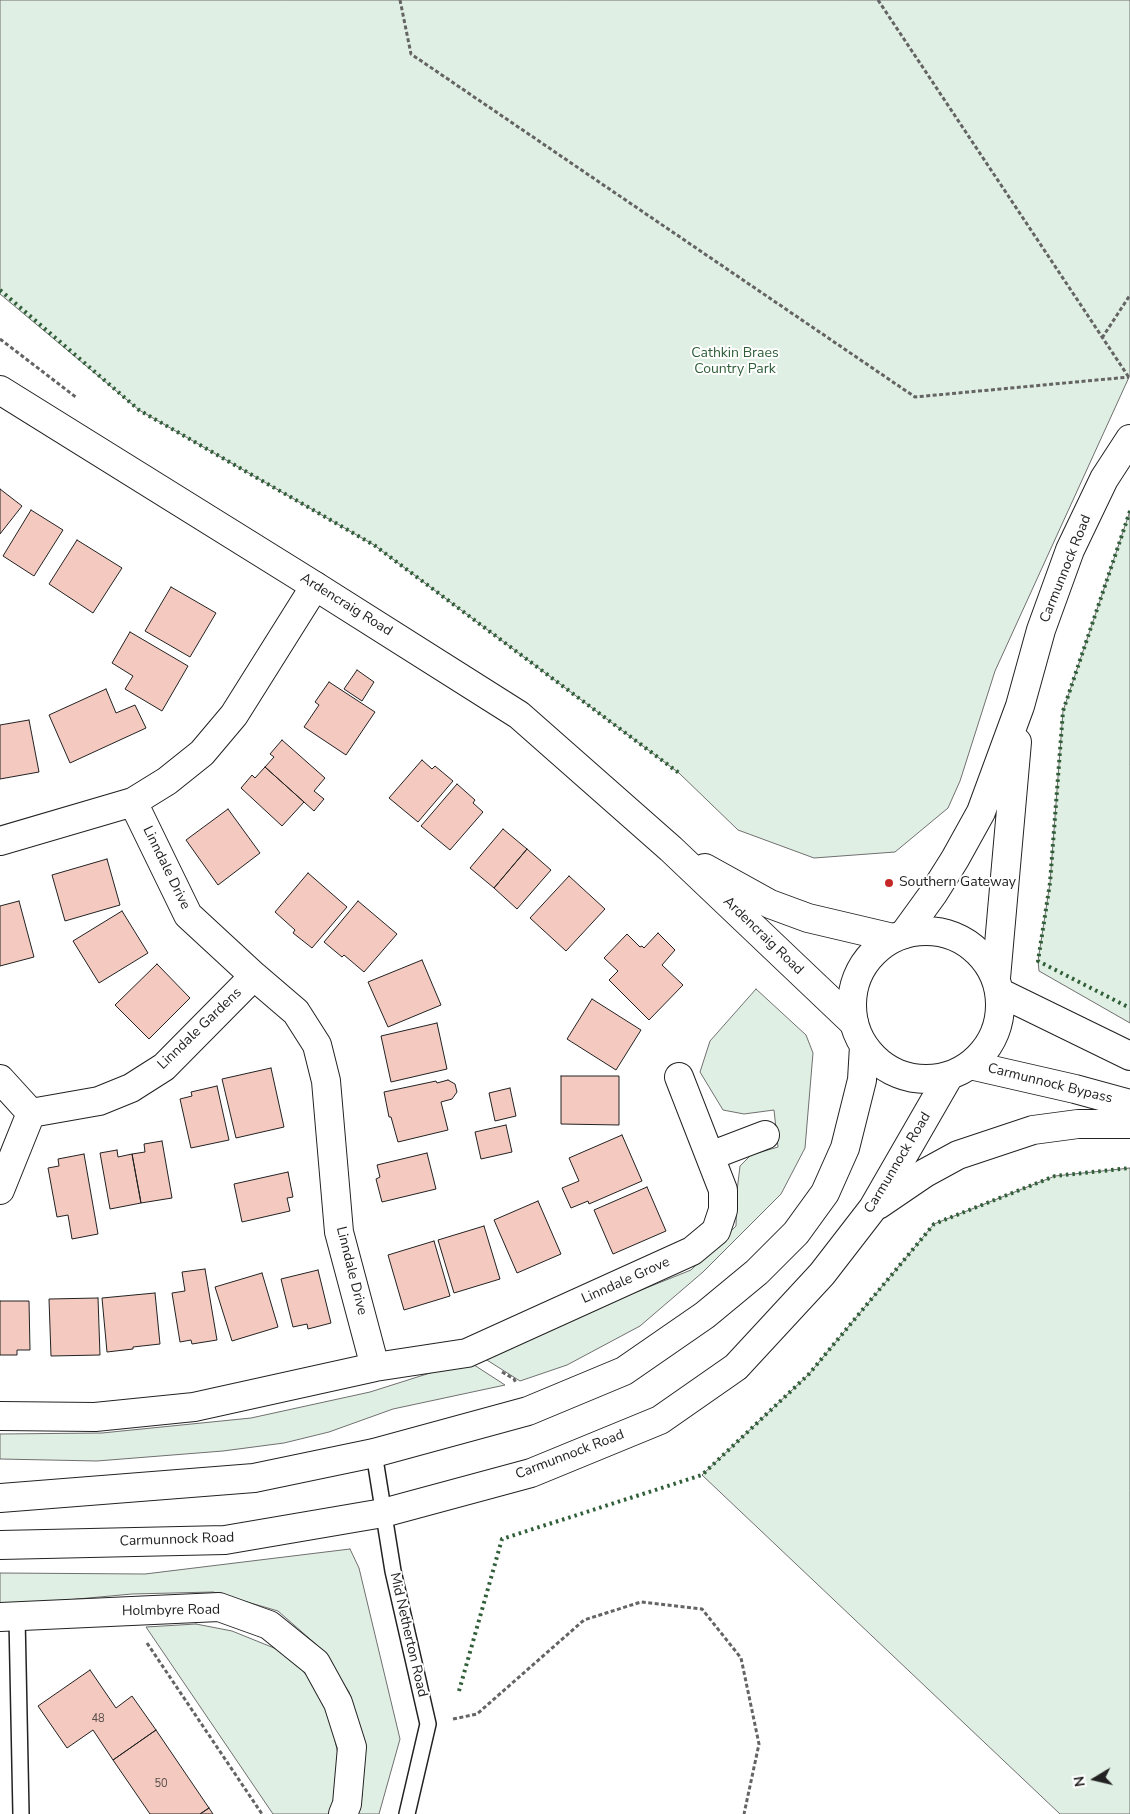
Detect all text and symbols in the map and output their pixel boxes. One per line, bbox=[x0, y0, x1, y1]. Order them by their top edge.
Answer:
park label: Cathkin Braes Country Park bbox=[691, 346, 779, 378]
street label: Carmunnock Road bbox=[1037, 513, 1095, 625]
street label: Ardencraig Road bbox=[297, 570, 395, 640]
street label: Linndale Drive bbox=[139, 824, 193, 912]
place label: Southern Gateway bbox=[899, 875, 1016, 891]
marker: Southern Gateway bbox=[883, 877, 895, 889]
street label: Ardencraig Road bbox=[719, 893, 807, 979]
street label: Linndale Gardens bbox=[155, 985, 245, 1073]
street label: Carmunnock Bypass bbox=[986, 1060, 1114, 1108]
street label: Carmunnock Road bbox=[861, 1109, 935, 1217]
street label: Linndale Drive bbox=[332, 1225, 370, 1317]
street label: Linndale Grove bbox=[579, 1254, 673, 1308]
street label: Carmunnock Road bbox=[513, 1427, 627, 1483]
street label: Carmunnock Road bbox=[119, 1530, 235, 1550]
street label: Mid Netherton Road bbox=[386, 1571, 430, 1699]
street label: Holmbyre Road bbox=[122, 1602, 220, 1620]
house number: 48 bbox=[91, 1712, 105, 1726]
north arrow bbox=[1070, 1754, 1120, 1804]
text: N bbox=[1069, 1775, 1090, 1788]
house number: 50 bbox=[154, 1777, 168, 1791]

